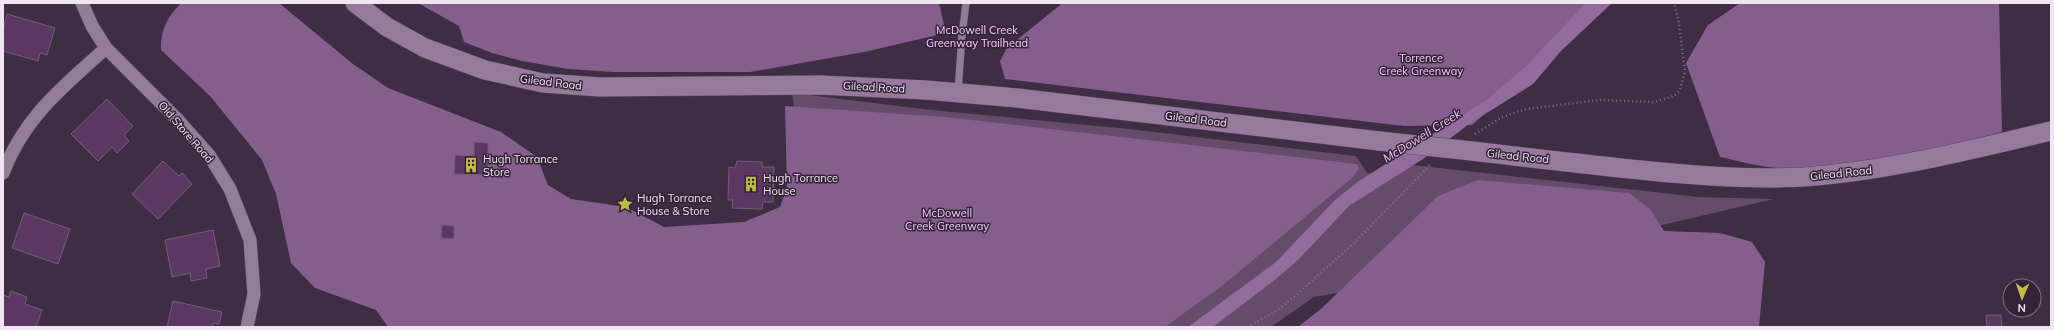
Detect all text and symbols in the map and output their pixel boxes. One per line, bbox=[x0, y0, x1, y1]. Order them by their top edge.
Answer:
park label: McDowell Creek Greenway Trailhead bbox=[926, 23, 1028, 50]
park label: Torrence Creek Greenway bbox=[1379, 51, 1463, 78]
street label: Gilead Road bbox=[519, 71, 583, 93]
street label: Gilead Road bbox=[843, 78, 905, 96]
street label: Old Store Road bbox=[155, 98, 217, 166]
water label: McDowell Creek bbox=[1380, 105, 1464, 166]
street label: Gilead Road bbox=[1164, 108, 1228, 130]
street label: Gilead Road bbox=[1486, 146, 1550, 166]
place label: Hugh Torrance Store bbox=[483, 152, 558, 179]
building icon: Hugh Torrance Store bbox=[462, 156, 480, 174]
street label: Gilead Road bbox=[1809, 163, 1873, 183]
place label: Hugh Torrance House bbox=[763, 171, 838, 198]
building icon: Hugh Torrance House bbox=[742, 175, 760, 193]
place label: Hugh Torrance House & Store bbox=[637, 191, 712, 218]
place icon: Hugh Torrance House & Store bbox=[616, 195, 634, 213]
park label: McDowell Creek Greenway bbox=[905, 206, 989, 233]
north arrow bbox=[2002, 278, 2042, 318]
text: N bbox=[2017, 301, 2026, 315]

